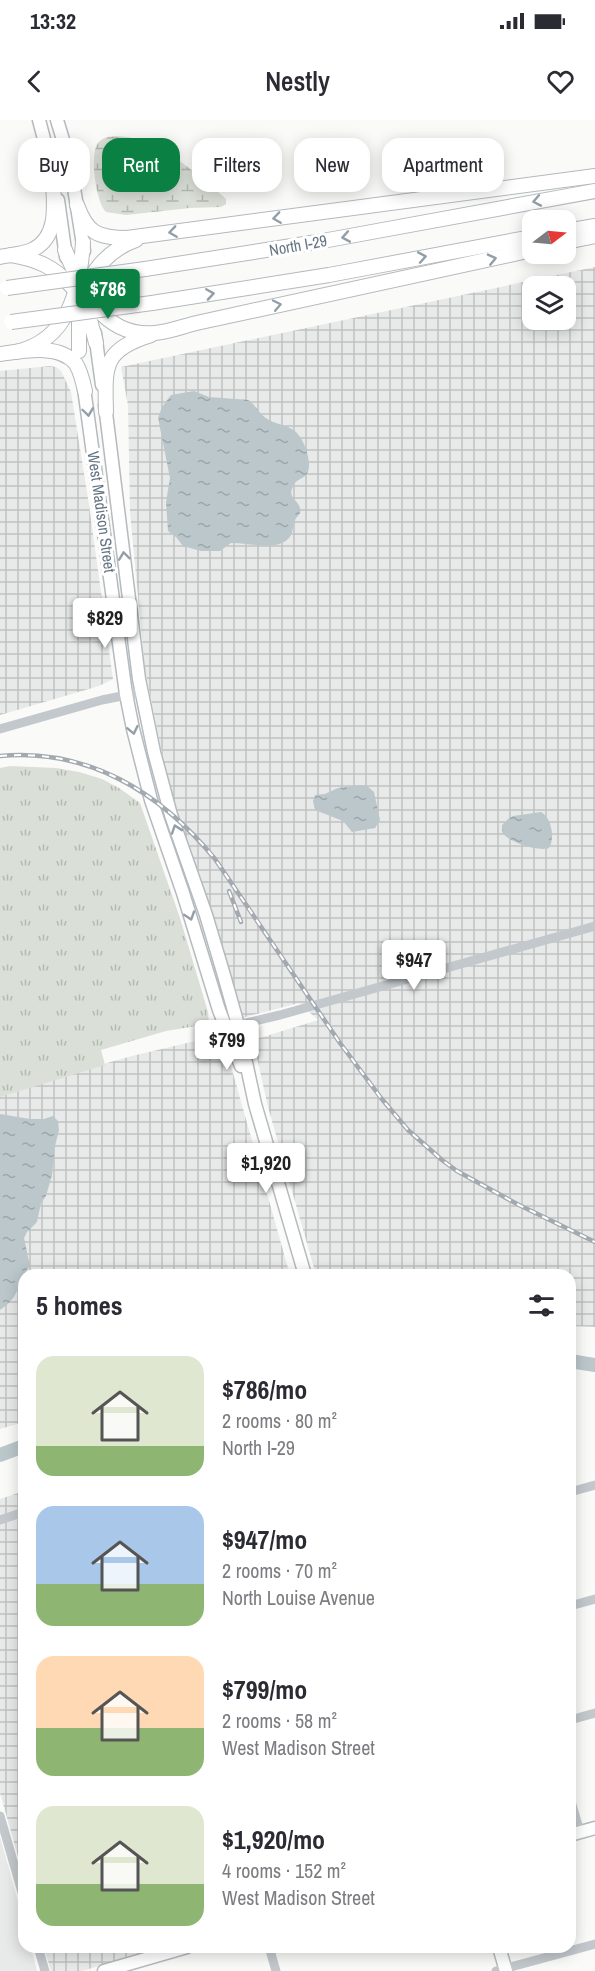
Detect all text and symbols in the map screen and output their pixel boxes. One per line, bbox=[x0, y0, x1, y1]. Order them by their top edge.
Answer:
text: 13:32 bbox=[30, 6, 76, 36]
text: Nestly bbox=[265, 63, 330, 99]
icon: back bbox=[18, 65, 51, 98]
icon: heart bbox=[544, 65, 577, 98]
chip: Buy bbox=[18, 138, 90, 192]
chip: Rent bbox=[102, 138, 180, 192]
chip: Filters bbox=[192, 138, 282, 192]
chip: New bbox=[294, 138, 370, 192]
chip: Apartment bbox=[382, 138, 504, 192]
one-way arrow bbox=[533, 194, 543, 207]
north arrow bbox=[522, 210, 576, 264]
map controls bbox=[522, 210, 576, 330]
one-way arrow bbox=[272, 212, 281, 224]
one-way arrow bbox=[168, 226, 178, 238]
street label: North I-29 bbox=[267, 229, 329, 261]
one-way arrow bbox=[341, 230, 351, 243]
one-way arrow bbox=[417, 251, 427, 264]
one-way arrow bbox=[487, 253, 497, 266]
pin: $786 bbox=[72, 269, 144, 320]
text: $786 bbox=[90, 275, 126, 302]
button: layers bbox=[522, 276, 576, 330]
one-way arrow bbox=[205, 289, 214, 301]
one-way arrow bbox=[271, 300, 281, 313]
one-way arrow bbox=[81, 407, 93, 417]
street label: West Madison Street bbox=[83, 450, 121, 574]
one-way arrow bbox=[118, 551, 131, 560]
pin: $829 bbox=[69, 598, 141, 649]
text: $829 bbox=[87, 604, 123, 631]
one-way arrow bbox=[126, 724, 139, 734]
one-way arrow bbox=[171, 824, 183, 835]
one-way arrow bbox=[183, 910, 196, 921]
pin: $947 bbox=[378, 940, 450, 991]
text: $947 bbox=[396, 946, 432, 973]
pin: $799 bbox=[191, 1020, 263, 1071]
text: $799 bbox=[209, 1026, 245, 1053]
pin: $1,920 bbox=[217, 1143, 315, 1194]
text: $1,920 bbox=[241, 1149, 291, 1176]
text: 5 homes bbox=[36, 1288, 123, 1323]
icon: filters bbox=[525, 1289, 558, 1322]
text: $786/mo bbox=[222, 1372, 307, 1407]
icon: home bbox=[84, 1380, 156, 1452]
text: 2 rooms · 80 m² bbox=[222, 1407, 337, 1434]
text: North I-29 bbox=[222, 1434, 295, 1461]
text: $947/mo bbox=[222, 1522, 307, 1557]
icon: home bbox=[84, 1530, 156, 1602]
text: 2 rooms · 70 m² bbox=[222, 1557, 337, 1584]
text: North Louise Avenue bbox=[222, 1584, 375, 1611]
text: $799/mo bbox=[222, 1672, 307, 1707]
icon: home bbox=[84, 1680, 156, 1752]
text: 2 rooms · 58 m² bbox=[222, 1707, 337, 1734]
text: West Madison Street bbox=[222, 1734, 375, 1761]
text: $1,920/mo bbox=[222, 1822, 325, 1857]
icon: home bbox=[84, 1830, 156, 1902]
text: 4 rooms · 152 m² bbox=[222, 1857, 346, 1884]
text: West Madison Street bbox=[222, 1884, 375, 1911]

